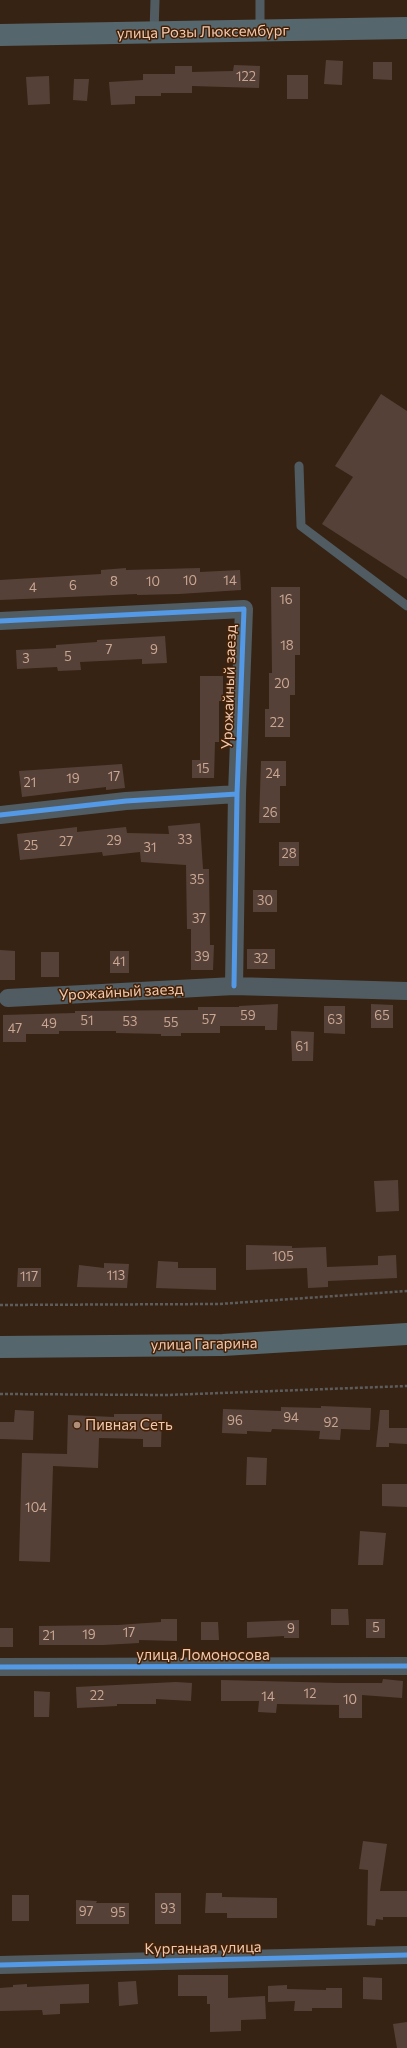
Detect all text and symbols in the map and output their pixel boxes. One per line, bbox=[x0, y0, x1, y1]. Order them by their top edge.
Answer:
street label: улица Розы Люксембург bbox=[117, 21, 289, 43]
house number: 122 bbox=[236, 69, 256, 85]
house number: 10 bbox=[183, 573, 197, 589]
house number: 14 bbox=[223, 573, 237, 589]
house number: 8 bbox=[110, 574, 118, 590]
house number: 10 bbox=[146, 574, 160, 590]
house number: 6 bbox=[69, 578, 77, 594]
house number: 4 bbox=[29, 580, 37, 596]
house number: 16 bbox=[279, 592, 293, 608]
street label: Урожайный заезд bbox=[218, 624, 240, 750]
house number: 18 bbox=[280, 638, 294, 654]
house number: 7 bbox=[106, 642, 112, 658]
house number: 9 bbox=[150, 642, 158, 658]
house number: 5 bbox=[64, 649, 72, 665]
house number: 3 bbox=[22, 651, 30, 667]
house number: 20 bbox=[274, 676, 290, 692]
house number: 22 bbox=[270, 715, 284, 731]
house number: 15 bbox=[196, 761, 210, 777]
house number: 24 bbox=[266, 766, 280, 782]
house number: 17 bbox=[108, 769, 120, 785]
house number: 19 bbox=[66, 771, 80, 787]
house number: 21 bbox=[24, 775, 36, 791]
house number: 26 bbox=[262, 805, 278, 821]
house number: 33 bbox=[178, 832, 192, 848]
house number: 29 bbox=[106, 833, 122, 849]
house number: 27 bbox=[59, 834, 73, 850]
house number: 25 bbox=[24, 838, 38, 854]
house number: 31 bbox=[144, 840, 156, 856]
house number: 28 bbox=[281, 846, 297, 862]
house number: 35 bbox=[190, 872, 204, 888]
house number: 30 bbox=[257, 893, 273, 909]
house number: 37 bbox=[192, 911, 206, 927]
house number: 39 bbox=[194, 949, 210, 965]
house number: 32 bbox=[254, 951, 268, 967]
house number: 41 bbox=[113, 954, 125, 970]
street label: Урожайный заезд bbox=[58, 980, 184, 1004]
house number: 59 bbox=[240, 1008, 256, 1024]
house number: 65 bbox=[374, 1008, 390, 1024]
house number: 57 bbox=[202, 1012, 216, 1028]
house number: 63 bbox=[327, 1012, 343, 1028]
house number: 51 bbox=[80, 1013, 94, 1029]
house number: 53 bbox=[123, 1014, 137, 1030]
house number: 55 bbox=[164, 1015, 178, 1031]
house number: 49 bbox=[41, 1016, 57, 1032]
house number: 47 bbox=[8, 1021, 22, 1037]
house number: 61 bbox=[295, 1039, 309, 1055]
house number: 105 bbox=[272, 1249, 294, 1265]
house number: 113 bbox=[107, 1268, 125, 1284]
house number: 117 bbox=[20, 1269, 38, 1285]
street label: улица Гагарина bbox=[150, 1334, 258, 1354]
house number: 94 bbox=[283, 1410, 299, 1426]
house number: 96 bbox=[227, 1413, 243, 1429]
house number: 92 bbox=[323, 1415, 339, 1431]
place label: Пивная Сеть bbox=[85, 1416, 173, 1434]
marker: Пивная Сеть bbox=[72, 1420, 82, 1430]
house number: 104 bbox=[25, 1500, 47, 1516]
house number: 5 bbox=[372, 1620, 380, 1636]
house number: 9 bbox=[287, 1621, 295, 1637]
house number: 17 bbox=[123, 1625, 135, 1641]
house number: 19 bbox=[82, 1627, 96, 1643]
house number: 21 bbox=[43, 1628, 55, 1644]
street label: улица Ломоносова bbox=[136, 1646, 270, 1664]
house number: 12 bbox=[304, 1686, 316, 1702]
house number: 22 bbox=[90, 1688, 104, 1704]
house number: 14 bbox=[261, 1689, 275, 1705]
house number: 10 bbox=[343, 1692, 357, 1708]
house number: 93 bbox=[160, 1901, 176, 1917]
house number: 97 bbox=[79, 1904, 93, 1920]
house number: 95 bbox=[110, 1905, 126, 1921]
street label: Курганная улица bbox=[144, 1938, 262, 1958]

